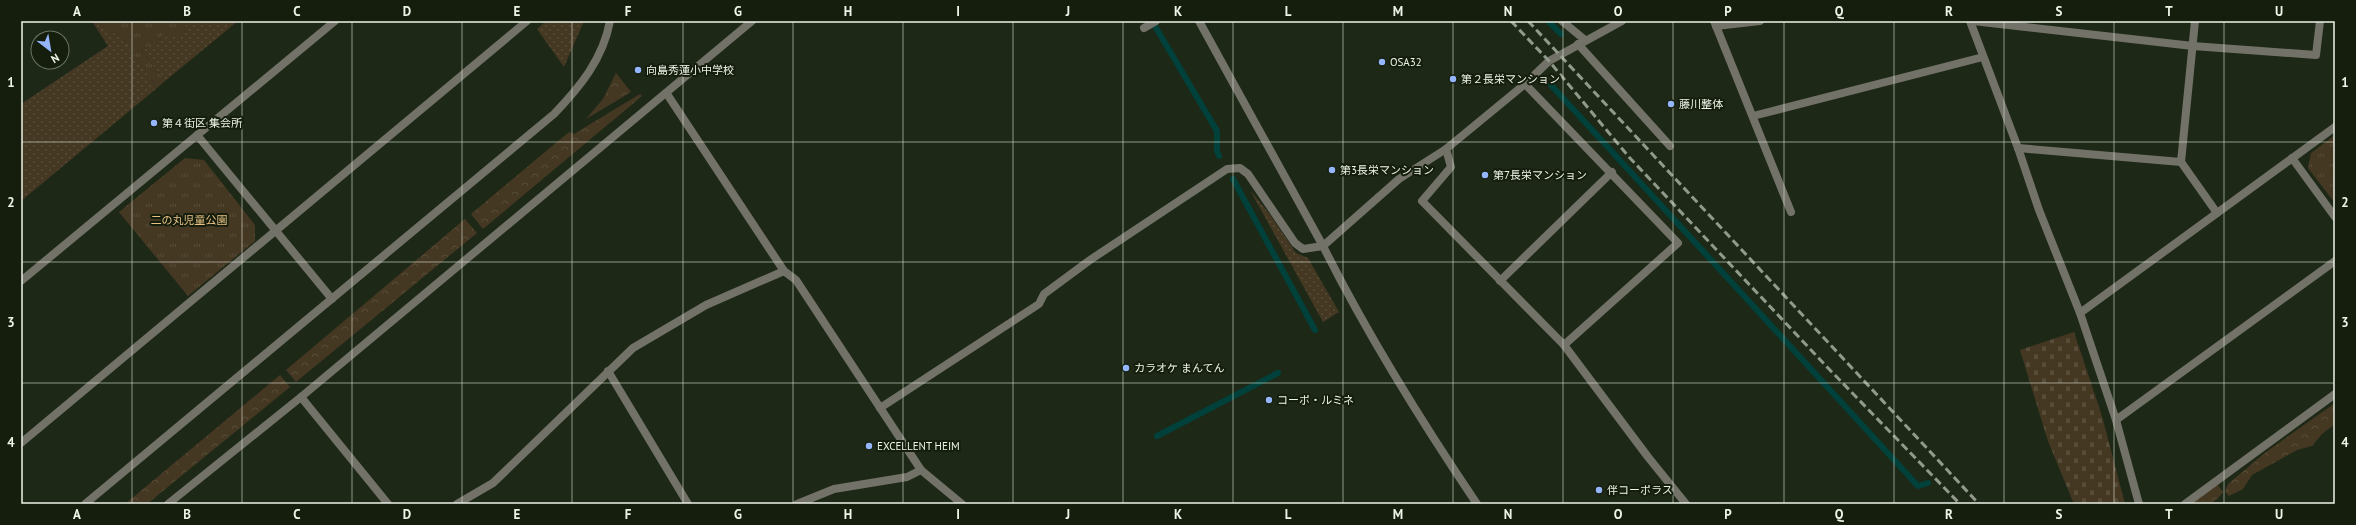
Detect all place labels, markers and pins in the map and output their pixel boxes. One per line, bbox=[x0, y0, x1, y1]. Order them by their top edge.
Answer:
place label: OSA32 bbox=[1390, 55, 1422, 69]
marker: OSA32 bbox=[1377, 57, 1387, 67]
place label: 向島秀蓮小中学校 bbox=[646, 63, 734, 77]
marker: 向島秀蓮小中学校 bbox=[633, 65, 643, 75]
place label: 第２長栄マンション bbox=[1461, 72, 1560, 86]
marker: 第２長栄マンション bbox=[1448, 74, 1458, 84]
place label: 藤川整体 bbox=[1679, 97, 1724, 111]
marker: 藤川整体 bbox=[1666, 99, 1676, 109]
place label: 第４街区 集会所 bbox=[162, 116, 243, 130]
marker: 第４街区 集会所 bbox=[149, 118, 159, 128]
place label: 第3長栄マンション bbox=[1340, 163, 1434, 177]
marker: 第3長栄マンション bbox=[1327, 165, 1337, 175]
place label: 第7長栄マンション bbox=[1493, 168, 1587, 182]
marker: 第7長栄マンション bbox=[1480, 170, 1490, 180]
place label: カラオケ まんてん bbox=[1134, 361, 1224, 375]
marker: カラオケ まんてん bbox=[1121, 363, 1131, 373]
place label: コーポ・ルミネ bbox=[1277, 393, 1354, 407]
marker: コーポ・ルミネ bbox=[1264, 395, 1274, 405]
place label: EXCELLENT HEIM bbox=[877, 439, 960, 453]
marker: EXCELLENT HEIM bbox=[864, 441, 874, 451]
place label: 伴コーポラス bbox=[1607, 483, 1673, 497]
marker: 伴コーポラス bbox=[1594, 485, 1604, 495]

